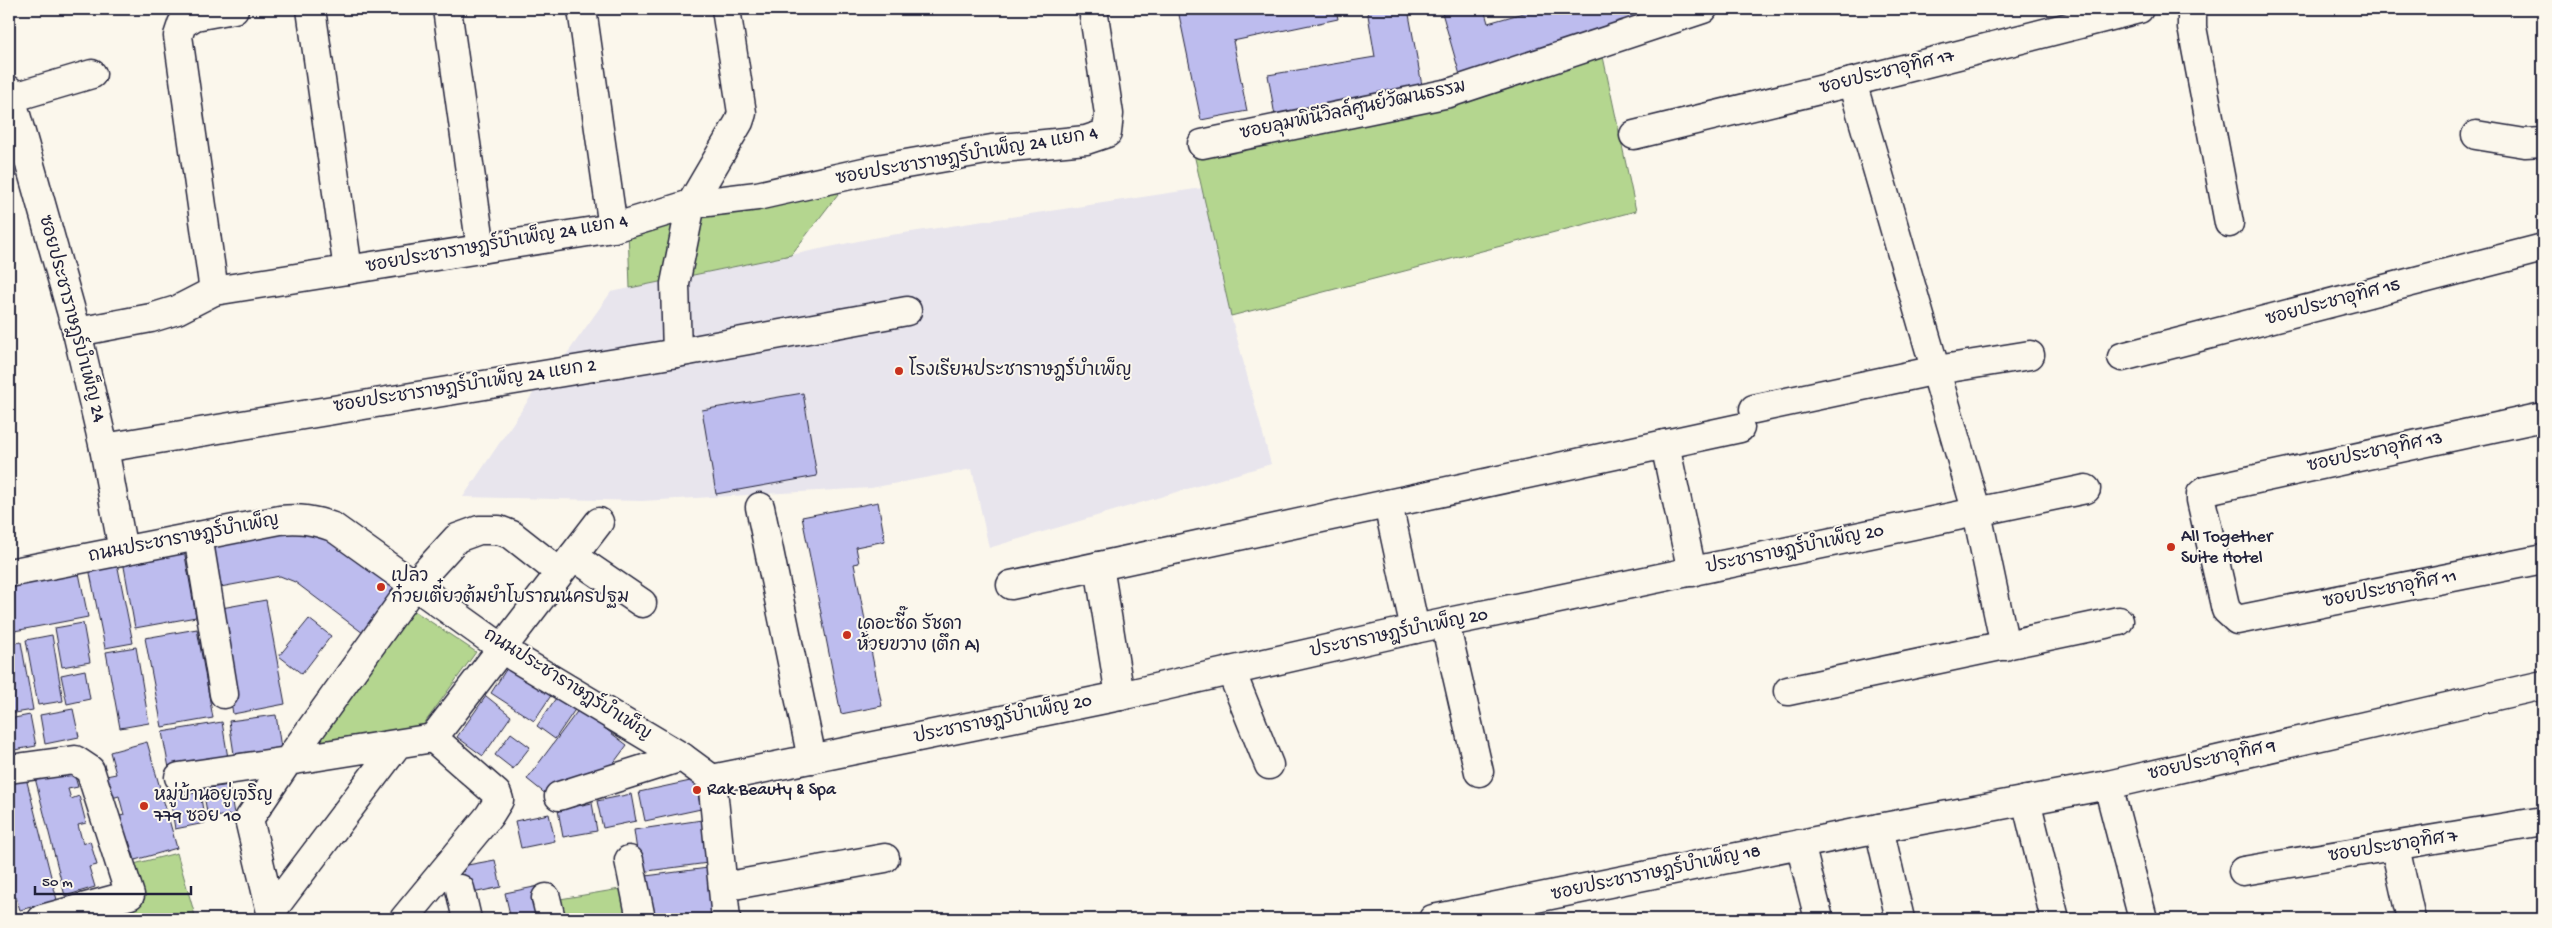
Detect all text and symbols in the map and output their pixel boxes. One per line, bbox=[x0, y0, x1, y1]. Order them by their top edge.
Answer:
street label: ซอยประชาอุทิศ 17 bbox=[1817, 43, 1957, 101]
street label: ซอยลุมพินีวิลล์ศูนย์วัฒนธรรม bbox=[1237, 72, 1468, 146]
street label: ซอยประชาราษฎร์บำเพ็ญ 24 แยก 4 bbox=[834, 119, 1100, 190]
street label: ซอยประชาราษฎร์บำเพ็ญ 24 แยก 4 bbox=[364, 207, 630, 278]
street label: ซอยประชาราษฎร์บำเพ็ญ 24 bbox=[33, 212, 114, 425]
street label: ซอยประชาอุทิศ 15 bbox=[2263, 272, 2403, 332]
street label: ซอยประชาราษฎร์บำเพ็ญ 24 แยก 2 bbox=[331, 351, 598, 418]
place label: โรงเรียนประชาราษฎร์บำเพ็ญ bbox=[909, 356, 1132, 382]
marker: โรงเรียนประชาราษฎร์บำเพ็ญ bbox=[893, 365, 905, 377]
street label: ซอยประชาอุทิศ 13 bbox=[2305, 425, 2445, 479]
street label: ถนนประชาราษฎร์บำเพ็ญ bbox=[86, 505, 281, 568]
street label: ประชาราษฎร์บำเพ็ญ 20 bbox=[1703, 516, 1886, 579]
place label: All Together Suite Hotel bbox=[2181, 527, 2274, 569]
marker: All Together Suite Hotel bbox=[2165, 541, 2177, 553]
place label: เปลว ก๋วยเตี๋ยวต้มยำโบราณนครปฐม bbox=[391, 564, 629, 609]
street label: ซอยประชาอุทิศ 11 bbox=[2321, 564, 2459, 614]
marker: เปลว ก๋วยเตี๋ยวต้มยำโบราณนครปฐม bbox=[375, 581, 387, 593]
street label: ประชาราษฎร์บำเพ็ญ 20 bbox=[1307, 600, 1490, 663]
place label: เดอะซี๊ด รัชดา ห้วยขวาง (ตึก A) bbox=[857, 605, 980, 657]
street label: ถนนประชาราษฎร์บำเพ็ญ bbox=[479, 621, 657, 745]
marker: เดอะซี๊ด รัชดา ห้วยขวาง (ตึก A) bbox=[841, 629, 853, 641]
street label: ประชาราษฎร์บำเพ็ญ 20 bbox=[911, 686, 1094, 749]
street label: ซอยประชาอุทิศ 9 bbox=[2145, 733, 2278, 787]
place label: Rak Beauty & Spa bbox=[707, 780, 837, 801]
place label: หมู่บ้านอยู่เจริญ 779 ซอย 10 bbox=[153, 782, 273, 828]
marker: Rak Beauty & Spa bbox=[691, 784, 703, 796]
marker: หมู่บ้านอยู่เจริญ 779 ซอย 10 bbox=[138, 800, 150, 812]
street label: ซอยประชาอุทิศ 7 bbox=[2326, 823, 2460, 869]
street label: ซอยประชาราษฎร์บำเพ็ญ 18 bbox=[1548, 837, 1763, 906]
scale bar bbox=[35, 863, 191, 895]
text: 50 m bbox=[42, 874, 73, 892]

